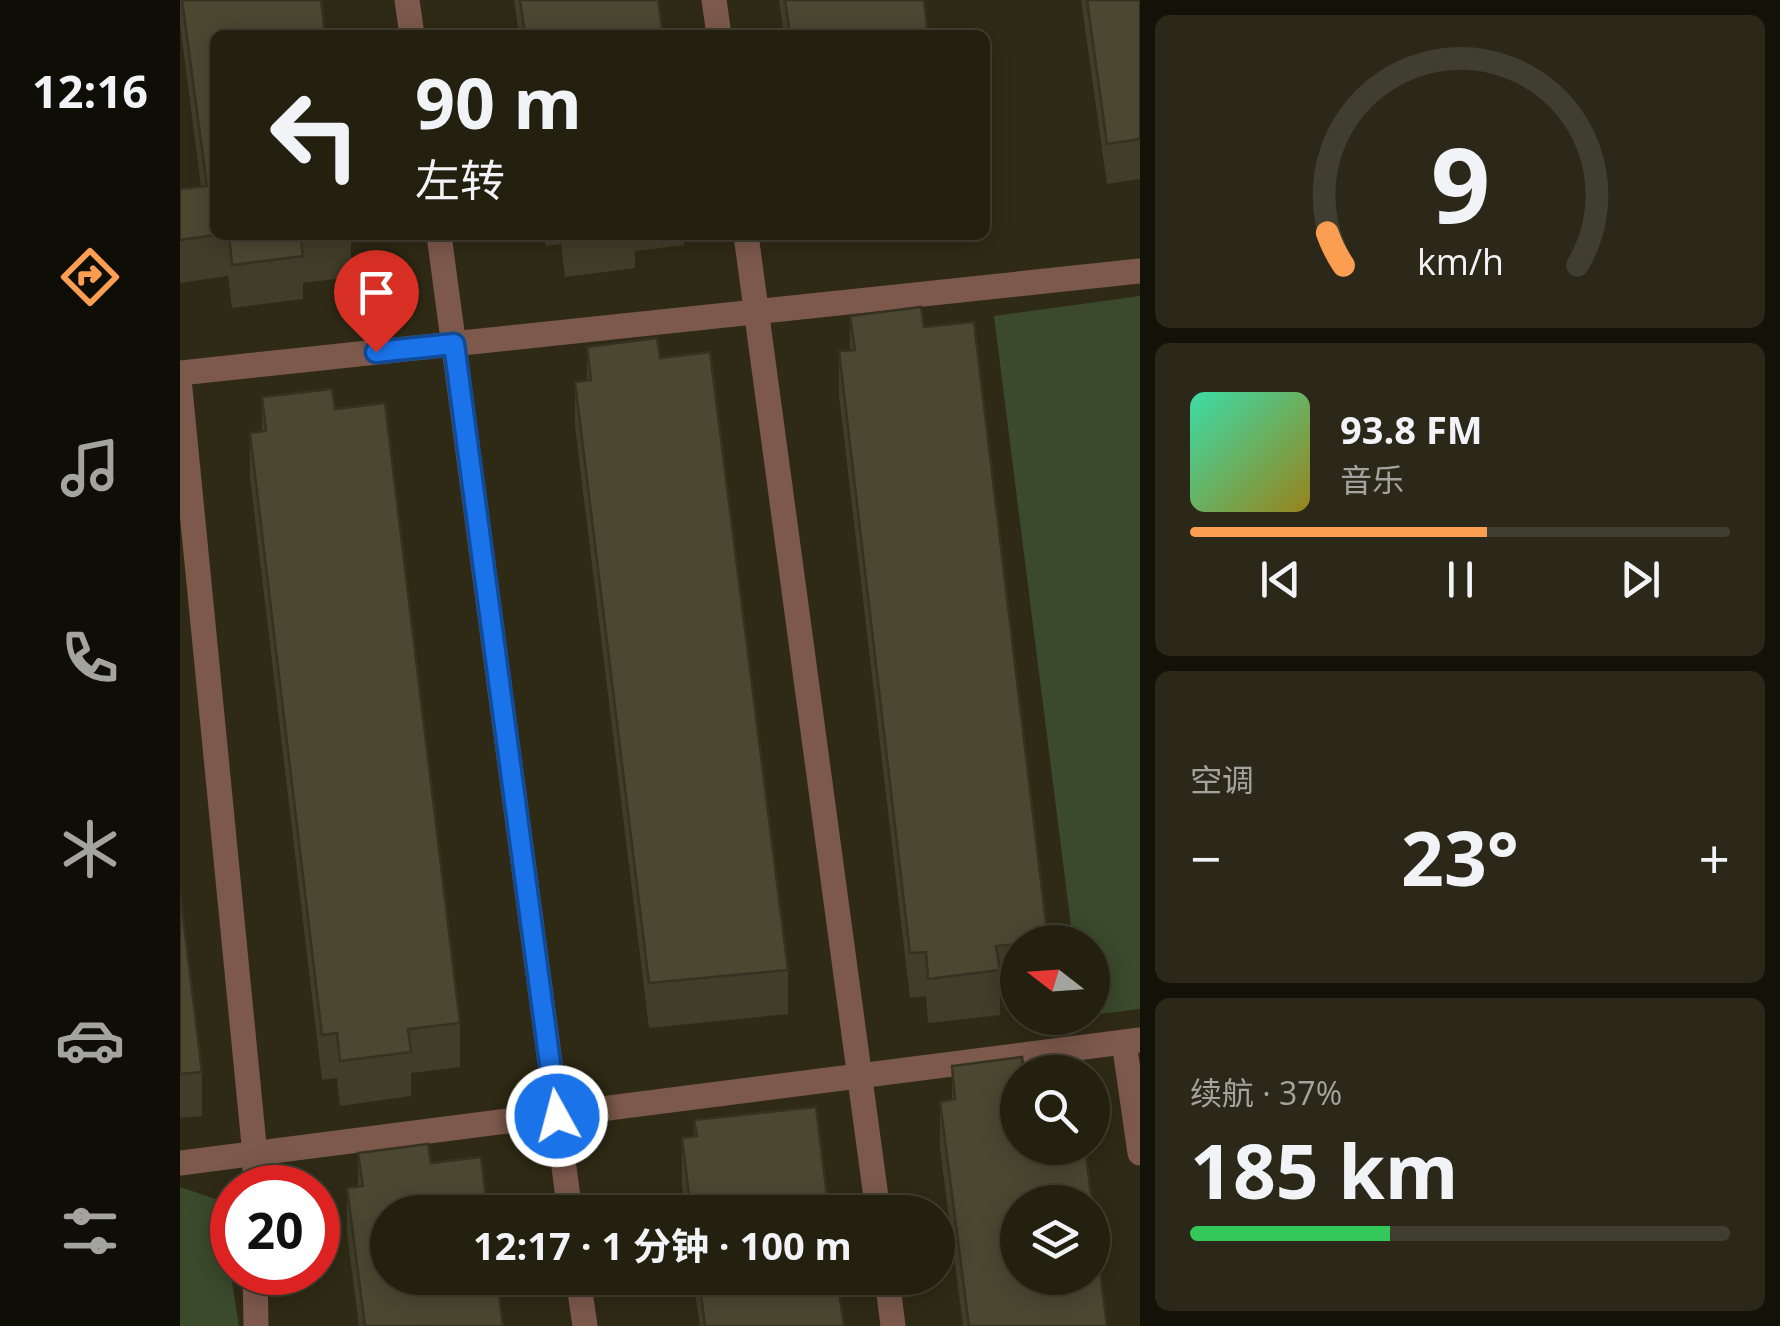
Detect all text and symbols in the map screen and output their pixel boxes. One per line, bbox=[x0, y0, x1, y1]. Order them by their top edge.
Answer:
text: 90 m bbox=[415, 54, 582, 150]
text: 12:16 bbox=[32, 60, 148, 121]
icon: left bbox=[250, 70, 380, 200]
text: 9 bbox=[1430, 112, 1490, 253]
text: 左转 bbox=[415, 149, 505, 210]
text: km/h bbox=[1417, 237, 1503, 285]
icon: directions bbox=[55, 242, 125, 312]
pin bbox=[334, 250, 419, 353]
icon: arrive bbox=[349, 265, 404, 320]
text: 93.8 FM bbox=[1340, 403, 1483, 455]
icon: music bbox=[55, 433, 125, 503]
text: 音乐 bbox=[1340, 458, 1404, 501]
icon: previous bbox=[1253, 552, 1308, 607]
icon: pause bbox=[1433, 552, 1488, 607]
icon: next bbox=[1613, 552, 1668, 607]
icon: phone bbox=[55, 623, 125, 693]
text: 空调 bbox=[1190, 758, 1254, 801]
text: 23° bbox=[1401, 806, 1519, 908]
icon: climate bbox=[55, 814, 125, 884]
text: − bbox=[1190, 820, 1221, 895]
text: + bbox=[1699, 820, 1730, 895]
north arrow bbox=[1000, 925, 1110, 1035]
map controls bbox=[1000, 925, 1110, 1295]
icon: car bbox=[55, 1005, 125, 1075]
button: search bbox=[1000, 1055, 1110, 1165]
position arrow bbox=[505, 1064, 609, 1168]
text: 续航 · 37% bbox=[1190, 1071, 1342, 1114]
text: 185 km bbox=[1190, 1119, 1458, 1221]
speed limit sign: 20 bbox=[210, 1165, 340, 1295]
button: layers bbox=[1000, 1185, 1110, 1295]
icon: filters bbox=[55, 1196, 125, 1266]
text: 12:17 · 1 分钟 · 100 m bbox=[473, 1219, 852, 1271]

